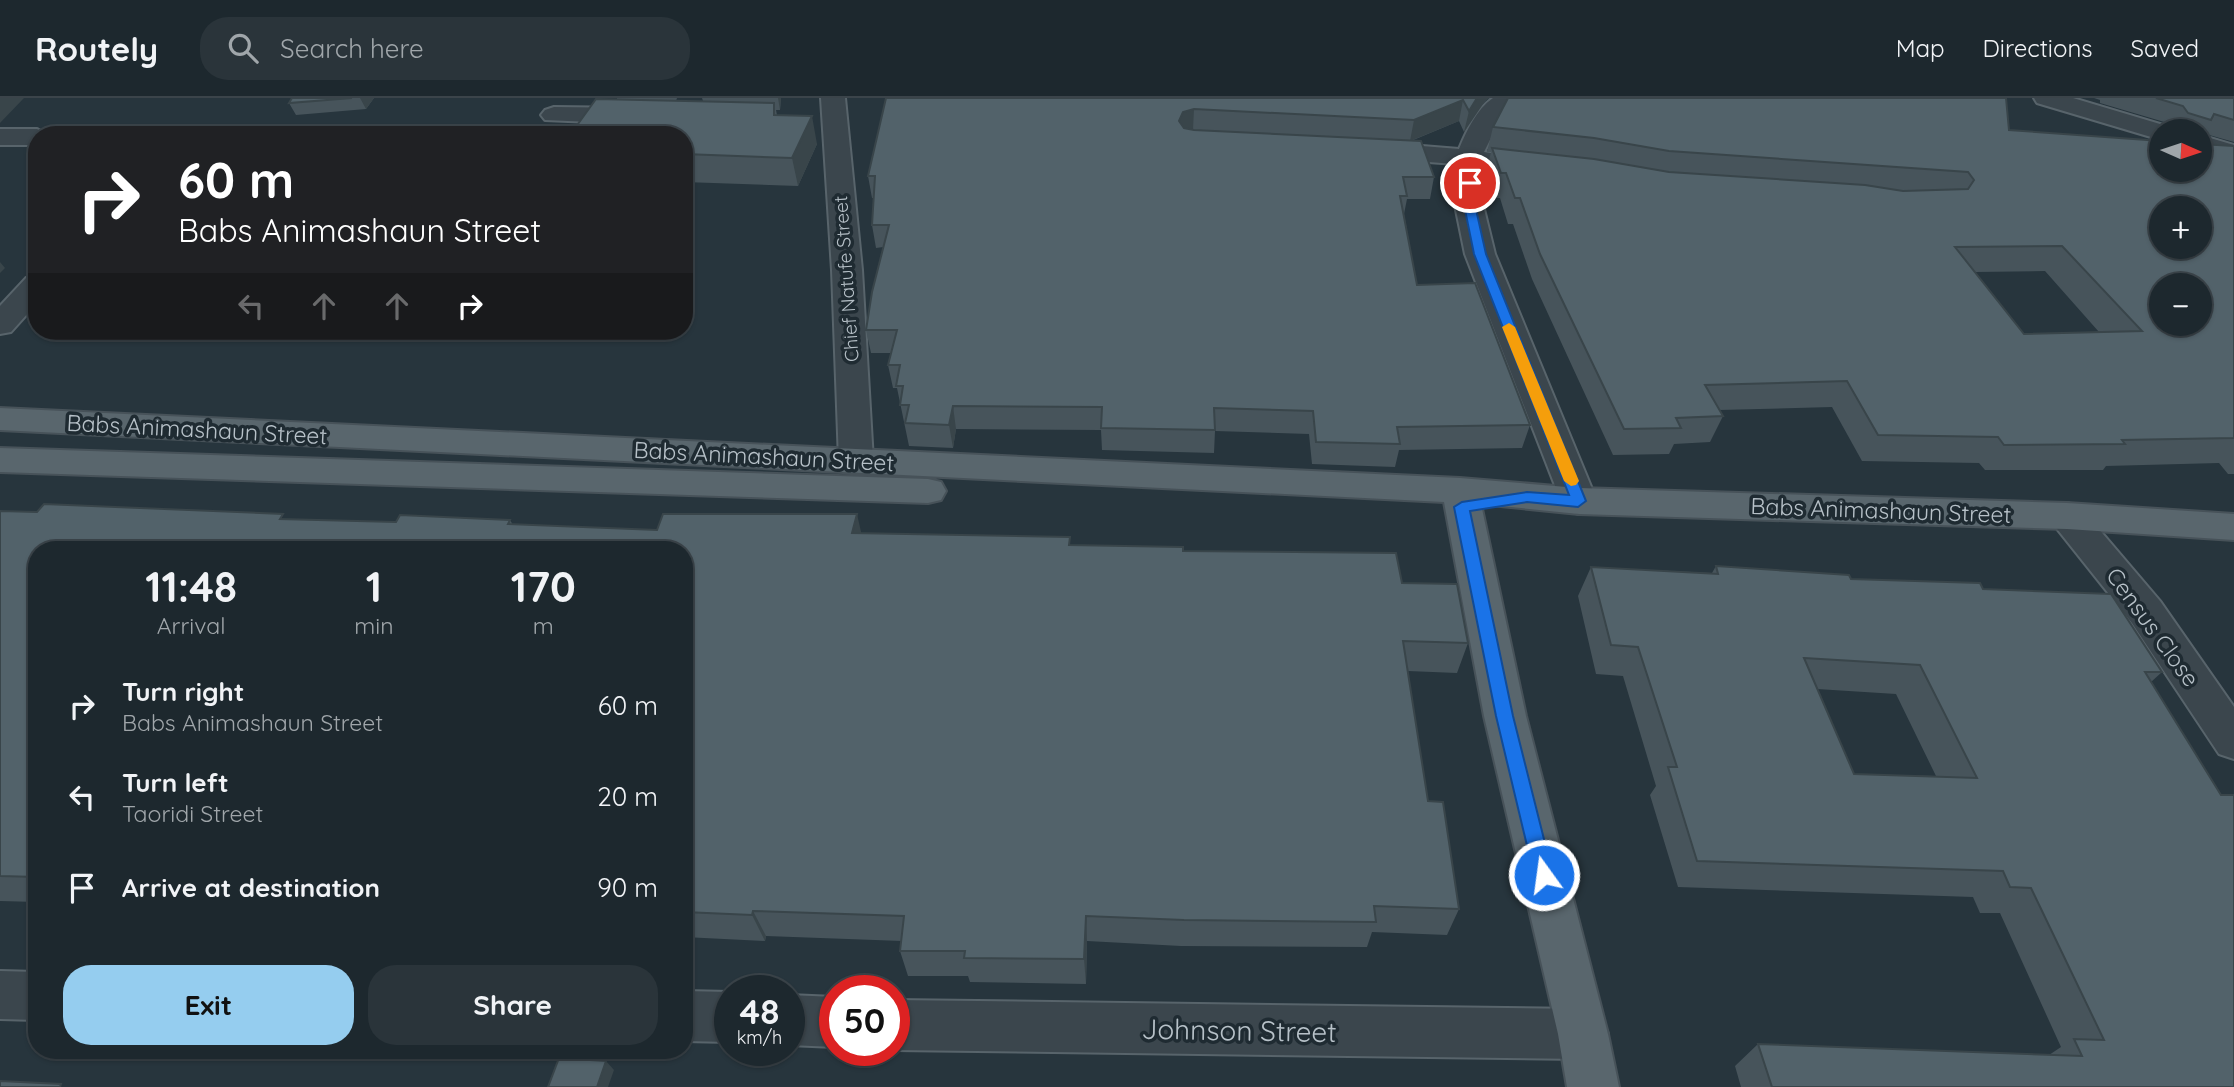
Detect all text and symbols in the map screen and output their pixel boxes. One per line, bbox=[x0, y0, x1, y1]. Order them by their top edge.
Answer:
search box bbox=[200, 17, 690, 80]
text: Routely bbox=[35, 28, 158, 69]
icon: search bbox=[224, 29, 262, 67]
text: Search here bbox=[280, 32, 424, 65]
text: Map bbox=[1896, 33, 1945, 63]
text: Directions bbox=[1983, 33, 2093, 63]
text: Saved bbox=[2131, 33, 2199, 63]
north arrow bbox=[2149, 119, 2212, 182]
map controls bbox=[2149, 119, 2212, 336]
text: 60 m bbox=[178, 149, 294, 210]
pin bbox=[1440, 153, 1500, 213]
icon: right bbox=[63, 154, 154, 245]
icon: arrive bbox=[1451, 164, 1489, 202]
street label: Chief Natufe Street bbox=[828, 195, 864, 363]
button: + bbox=[2149, 196, 2212, 259]
text: Babs Animashaun Street bbox=[178, 210, 541, 250]
button: − bbox=[2149, 273, 2212, 336]
icon: left bbox=[232, 287, 270, 325]
icon: ahead bbox=[305, 287, 343, 325]
icon: ahead bbox=[378, 287, 416, 325]
icon: right bbox=[451, 287, 489, 325]
street label: Babs Animashaun Street bbox=[66, 408, 328, 450]
street label: Babs Animashaun Street bbox=[633, 435, 895, 477]
street label: Babs Animashaun Street bbox=[1750, 491, 2012, 529]
text: 11:48 bbox=[145, 560, 237, 613]
text: 1 bbox=[366, 560, 382, 613]
text: 170 bbox=[511, 560, 576, 613]
street label: Census Close bbox=[2100, 562, 2206, 692]
text: Arrival bbox=[157, 611, 226, 640]
text: min bbox=[354, 611, 393, 640]
text: m bbox=[533, 611, 554, 640]
text: Turn right bbox=[122, 675, 244, 708]
icon: right bbox=[63, 687, 101, 725]
text: 60 m bbox=[598, 689, 658, 722]
text: Babs Animashaun Street bbox=[122, 708, 383, 737]
text: Turn left bbox=[122, 766, 229, 799]
icon: left bbox=[63, 778, 101, 816]
text: 20 m bbox=[597, 780, 658, 813]
text: Taoridi Street bbox=[122, 799, 263, 828]
position arrow bbox=[1507, 838, 1581, 912]
icon: arrive bbox=[63, 869, 101, 907]
text: Arrive at destination bbox=[122, 871, 380, 904]
text: 90 m bbox=[597, 871, 658, 904]
button: Exit bbox=[63, 965, 354, 1045]
button: Share bbox=[368, 965, 658, 1045]
speed limit sign: 50 bbox=[819, 975, 910, 1066]
text: 48 bbox=[740, 989, 779, 1033]
street label: Johnson Street bbox=[1141, 1011, 1337, 1049]
text: km/h bbox=[737, 1026, 782, 1049]

